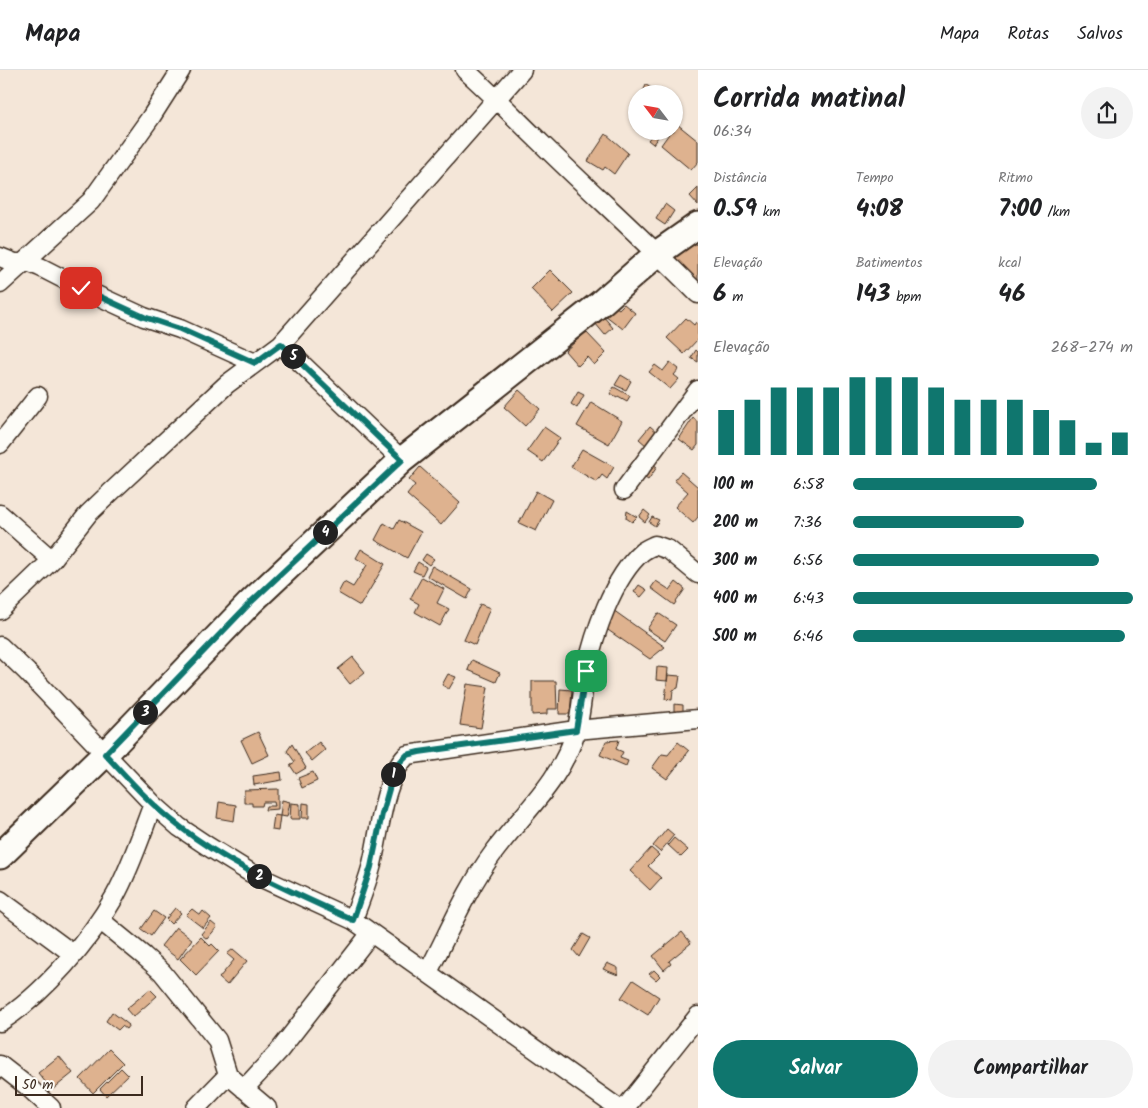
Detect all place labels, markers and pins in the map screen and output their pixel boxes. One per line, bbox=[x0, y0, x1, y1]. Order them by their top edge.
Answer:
pin bbox=[60, 267, 102, 309]
pin: 5 bbox=[280, 344, 306, 368]
pin: 4 bbox=[312, 520, 338, 544]
pin bbox=[565, 650, 607, 692]
pin: 3 bbox=[132, 700, 158, 724]
pin: 1 bbox=[380, 762, 406, 786]
pin: 2 bbox=[246, 864, 272, 888]

